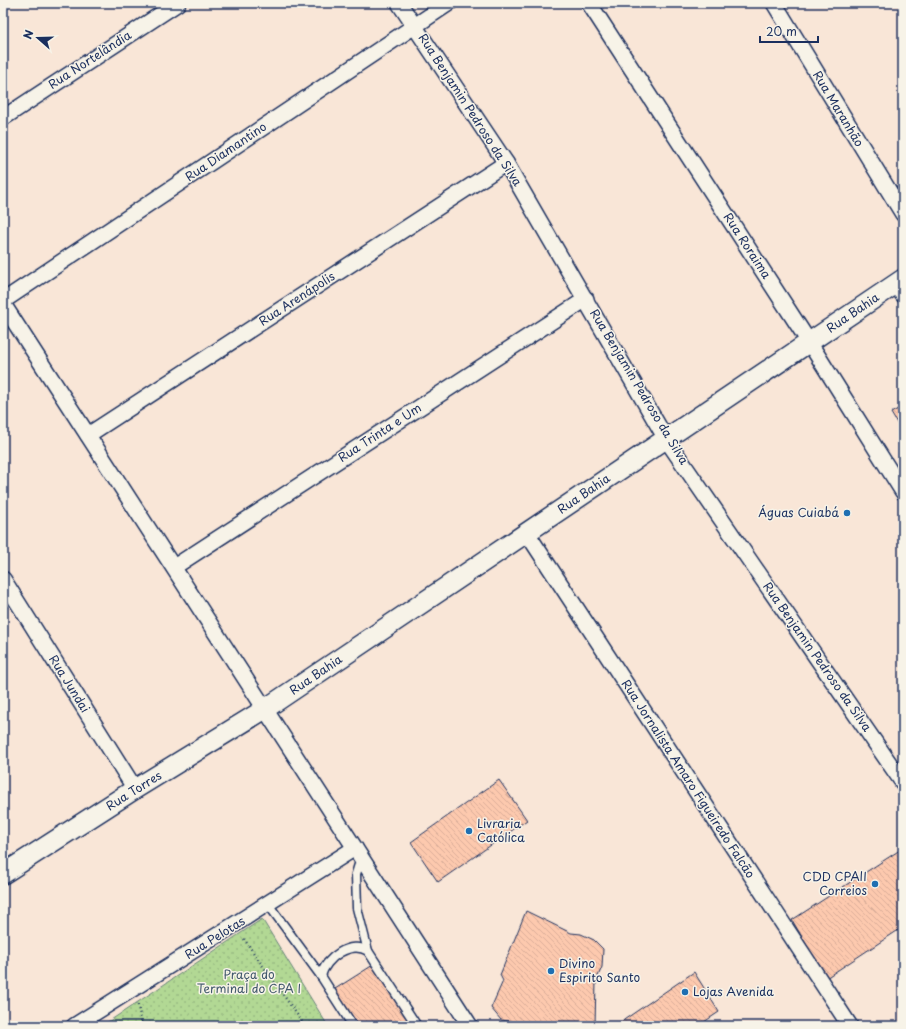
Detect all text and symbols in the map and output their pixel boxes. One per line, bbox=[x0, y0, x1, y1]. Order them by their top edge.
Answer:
north arrow bbox=[18, 18, 58, 58]
scale bar bbox=[760, 18, 818, 44]
text: 20 m bbox=[766, 22, 797, 40]
street label: Rua Nortelândia bbox=[44, 25, 135, 93]
text: N bbox=[19, 27, 38, 41]
street label: Rua Benjamin Pedroso da Silva bbox=[415, 30, 527, 190]
street label: Rua Maranhão bbox=[809, 67, 869, 150]
street label: Rua Diamantino bbox=[181, 117, 270, 185]
street label: Rua Roraima bbox=[720, 209, 776, 282]
street label: Rua Arenápolis bbox=[255, 266, 339, 330]
street label: Rua Bahia bbox=[822, 288, 883, 336]
street label: Rua Benjamin Pedroso da Silva bbox=[586, 305, 694, 468]
street label: Rua Trinta e Um bbox=[334, 398, 425, 466]
street label: Rua Bahia bbox=[553, 469, 614, 517]
place label: Águas Cuiabá bbox=[758, 503, 839, 521]
marker: Águas Cuiabá bbox=[842, 508, 852, 518]
street label: Rua Benjamin Pedroso da Silva bbox=[759, 578, 877, 735]
street label: Rua Bahia bbox=[285, 650, 346, 698]
street label: Rua Jundai bbox=[45, 651, 95, 716]
street label: Rua Jornalista Amaro Figueiredo Falcão bbox=[618, 676, 760, 882]
street label: Rua Torres bbox=[102, 766, 165, 814]
place label: Livraria Católica bbox=[477, 814, 525, 846]
marker: Livraria Católica bbox=[464, 826, 474, 836]
place label: CDD CPAII Correios bbox=[803, 867, 868, 899]
marker: CDD CPAII Correios bbox=[870, 879, 880, 889]
street label: Rua Pelotas bbox=[181, 911, 248, 963]
place label: Divino Espirito Santo bbox=[559, 954, 641, 986]
park label: Praça do Terminal do CPA I bbox=[197, 965, 301, 997]
marker: Divino Espirito Santo bbox=[546, 966, 556, 976]
place label: Lojas Avenida bbox=[693, 982, 774, 1000]
marker: Lojas Avenida bbox=[680, 987, 690, 997]

